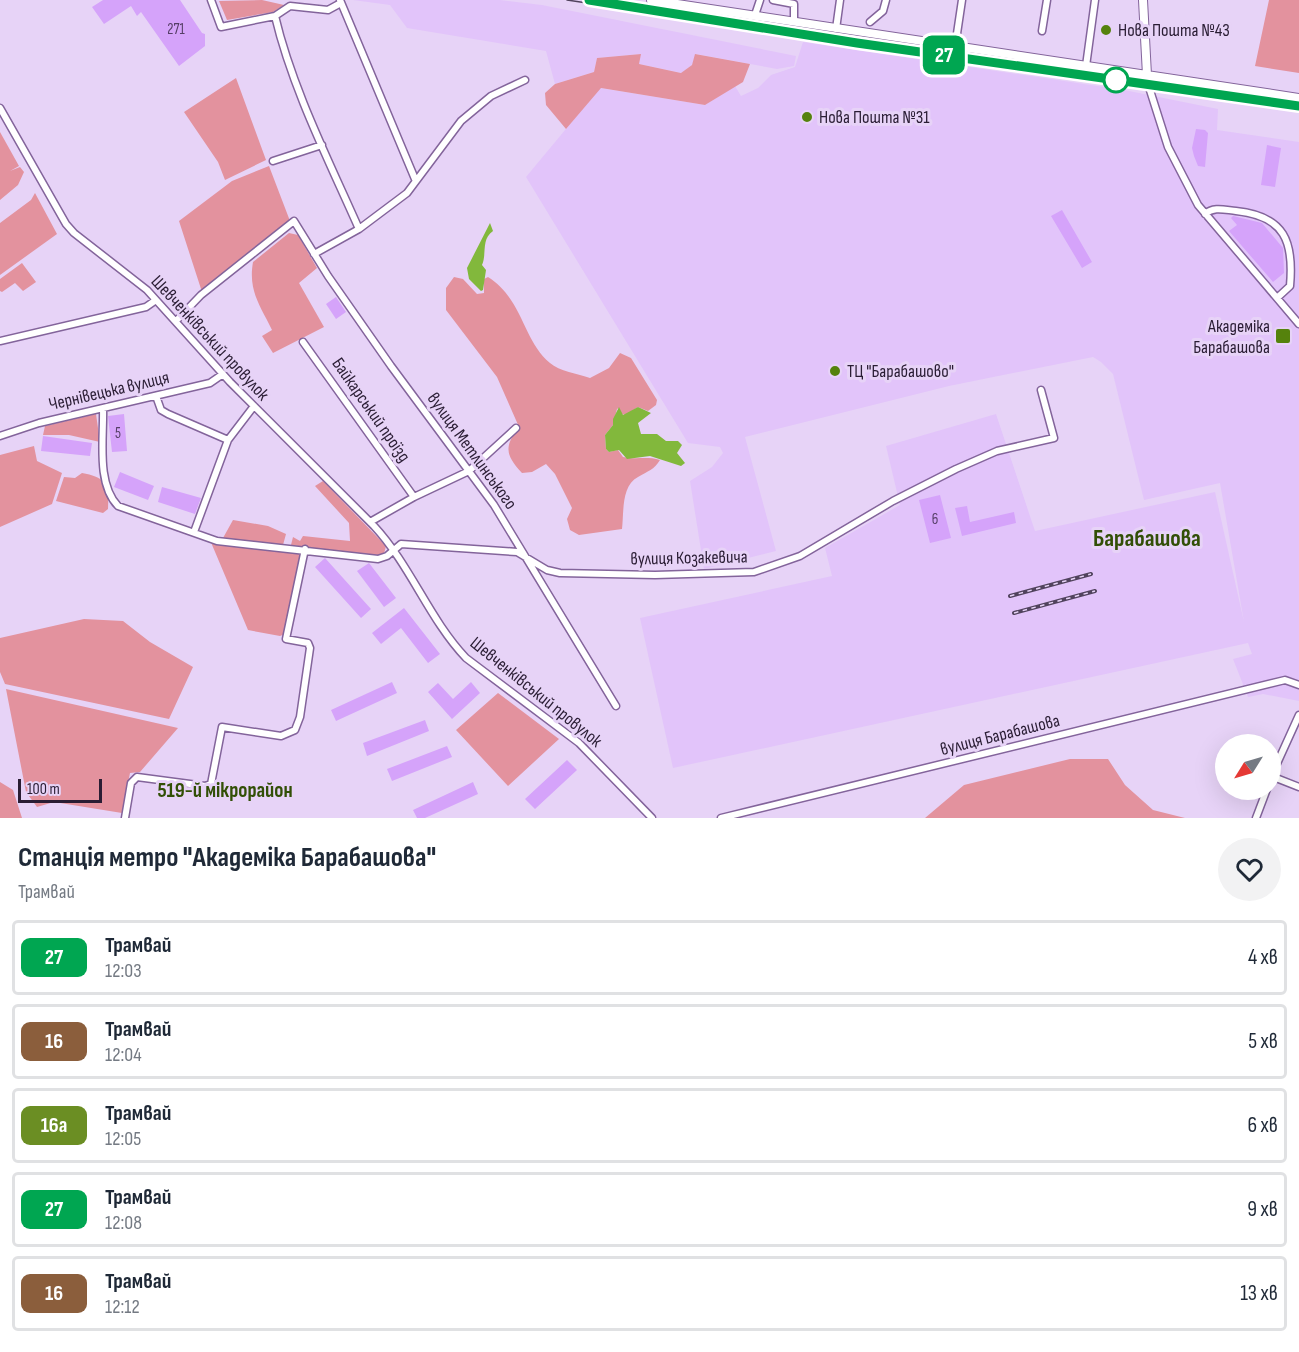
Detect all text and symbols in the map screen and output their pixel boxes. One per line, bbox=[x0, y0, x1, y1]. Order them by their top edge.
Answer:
house number: 271 bbox=[167, 20, 185, 39]
place label: Нова Пошта №43 bbox=[1118, 20, 1230, 41]
marker: Нова Пошта №43 bbox=[1099, 23, 1113, 37]
line badge: 27 bbox=[917, 36, 971, 74]
text: 27 bbox=[935, 43, 953, 68]
unlabelled marker bbox=[1103, 67, 1129, 93]
place label: Нова Пошта №31 bbox=[819, 107, 930, 128]
marker: Нова Пошта №31 bbox=[800, 110, 814, 124]
street label: Шевченківський провулок bbox=[147, 271, 273, 405]
place label: Академіка Барабашова bbox=[1193, 316, 1270, 358]
marker: Академіка Барабашова bbox=[1274, 327, 1292, 345]
street label: Байкарський проїзд bbox=[327, 354, 415, 466]
place label: ТЦ "Барабашово" bbox=[847, 361, 954, 382]
marker: ТЦ "Барабашово" bbox=[828, 364, 842, 378]
street label: Чернівецька вулиця bbox=[47, 367, 171, 415]
street label: вулиця Метлинського bbox=[423, 389, 521, 513]
house number: 5 bbox=[115, 424, 121, 443]
house number: 6 bbox=[932, 510, 938, 529]
district label: Барабашова bbox=[1093, 524, 1201, 553]
street label: вулиця Козакевича bbox=[630, 546, 748, 570]
street label: Шевченківський провулок bbox=[466, 632, 606, 752]
street label: вулиця Барабашова bbox=[938, 710, 1062, 760]
north arrow bbox=[1215, 734, 1281, 800]
map controls bbox=[1215, 734, 1281, 800]
scale bar bbox=[18, 776, 102, 804]
district label: 519-й мікрорайон bbox=[157, 778, 293, 803]
text: 100 m bbox=[27, 780, 60, 799]
button: heart bbox=[1218, 838, 1281, 901]
text: Станція метро "Академіка Барабашова" bbox=[18, 841, 436, 874]
text: Трамвай bbox=[18, 880, 75, 904]
text: Трамвай bbox=[105, 932, 171, 959]
text: 4 хв bbox=[1248, 944, 1278, 971]
text: 27 bbox=[45, 945, 63, 970]
text: 12:03 bbox=[105, 959, 142, 983]
text: Трамвай bbox=[105, 1016, 171, 1043]
text: 5 хв bbox=[1248, 1028, 1278, 1055]
text: 16 bbox=[45, 1029, 63, 1054]
text: 12:04 bbox=[105, 1043, 142, 1067]
text: Трамвай bbox=[105, 1100, 171, 1127]
text: 6 хв bbox=[1247, 1112, 1278, 1139]
text: 16a bbox=[41, 1113, 67, 1138]
text: 12:05 bbox=[105, 1127, 141, 1151]
text: Трамвай bbox=[105, 1184, 171, 1211]
text: 9 хв bbox=[1247, 1196, 1278, 1223]
text: 27 bbox=[45, 1197, 63, 1222]
text: 12:08 bbox=[105, 1211, 142, 1235]
text: Трамвай bbox=[105, 1268, 171, 1295]
text: 13 хв bbox=[1240, 1280, 1278, 1307]
text: 16 bbox=[45, 1281, 63, 1306]
text: 12:12 bbox=[105, 1295, 140, 1319]

